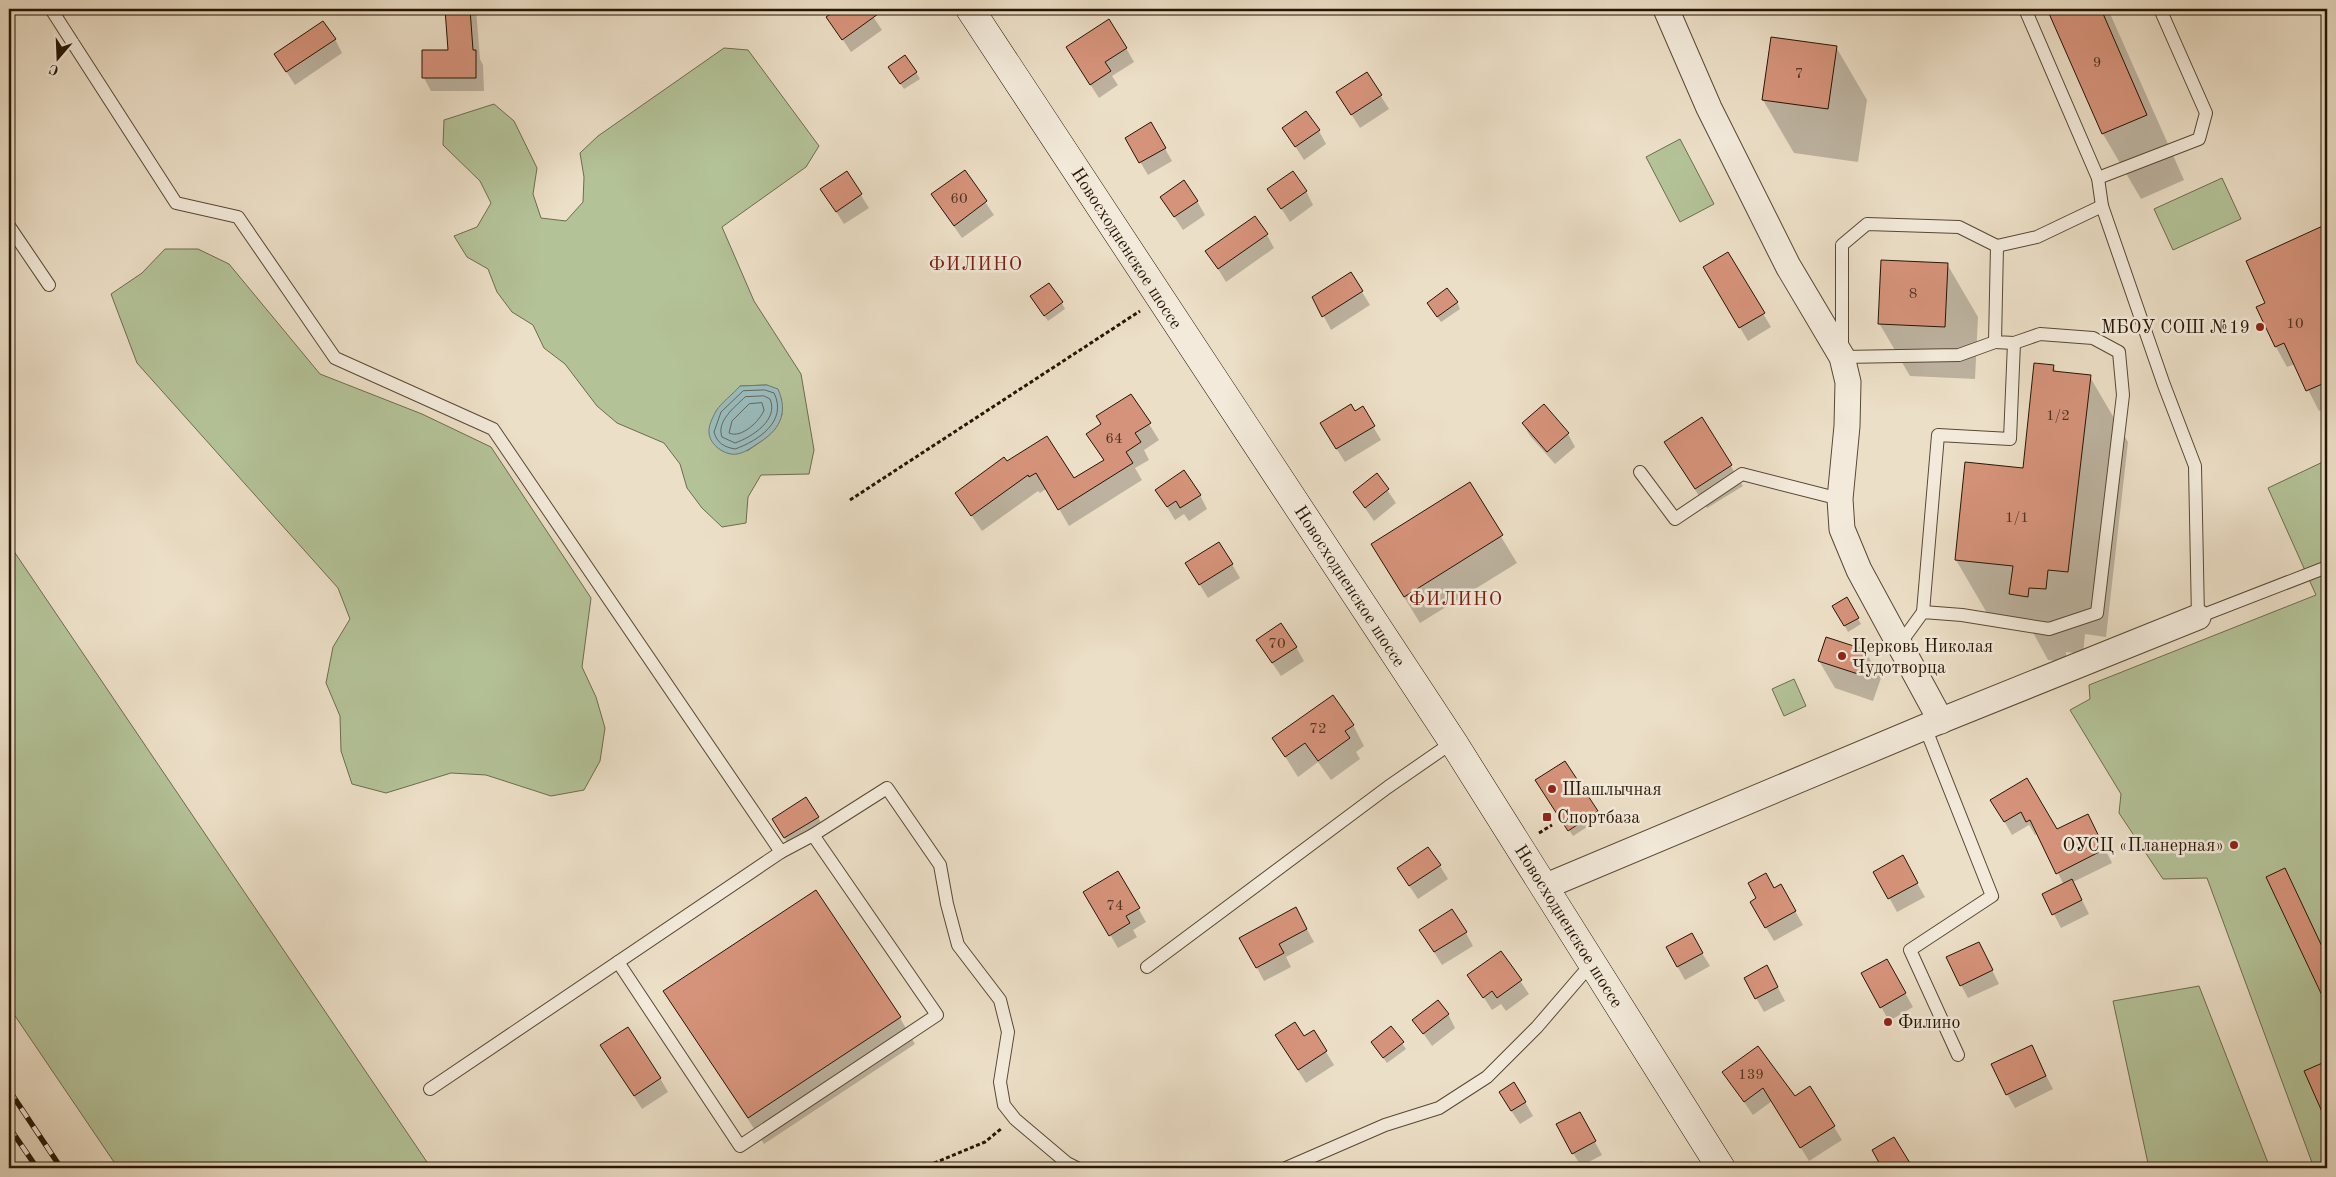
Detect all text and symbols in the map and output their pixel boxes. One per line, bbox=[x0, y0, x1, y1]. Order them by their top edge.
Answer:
north arrow bbox=[32, 32, 82, 82]
house number: 9 bbox=[2093, 56, 2101, 71]
text: С bbox=[47, 61, 61, 77]
house number: 7 bbox=[1795, 67, 1803, 82]
street label: Новосходненское шоссе bbox=[1067, 165, 1185, 332]
house number: 60 bbox=[950, 192, 968, 207]
district label: ФИЛИНО bbox=[929, 256, 1023, 275]
house number: 8 bbox=[1909, 287, 1917, 302]
house number: 10 bbox=[2286, 317, 2304, 332]
place label: МБОУ СОШ №19 bbox=[2101, 319, 2250, 337]
marker: МБОУ СОШ №19 bbox=[2254, 321, 2266, 333]
house number: 1/2 bbox=[2046, 409, 2070, 424]
house number: 64 bbox=[1105, 432, 1123, 447]
street label: Новосходненское шоссе bbox=[1290, 503, 1408, 670]
house number: 1/1 bbox=[2005, 511, 2029, 526]
district label: ФИЛИНО bbox=[1409, 591, 1503, 610]
house number: 70 bbox=[1268, 637, 1286, 652]
place label: Церковь Николая Чудотворца bbox=[1852, 638, 1993, 677]
marker: Церковь Николая Чудотворца bbox=[1836, 650, 1848, 662]
house number: 72 bbox=[1309, 722, 1327, 737]
place label: Шашлычная bbox=[1562, 781, 1662, 799]
marker: Шашлычная bbox=[1546, 783, 1558, 795]
place label: Спортбаза bbox=[1557, 809, 1640, 827]
marker: Спортбаза bbox=[1541, 811, 1553, 823]
place label: ОУСЦ «Планерная» bbox=[2062, 837, 2224, 855]
marker: ОУСЦ «Планерная» bbox=[2228, 839, 2240, 851]
street label: Новосходненское шоссе bbox=[1511, 842, 1626, 1011]
house number: 74 bbox=[1106, 899, 1124, 914]
place label: Филино bbox=[1898, 1014, 1960, 1032]
marker: Филино bbox=[1882, 1016, 1894, 1028]
house number: 139 bbox=[1738, 1068, 1764, 1083]

